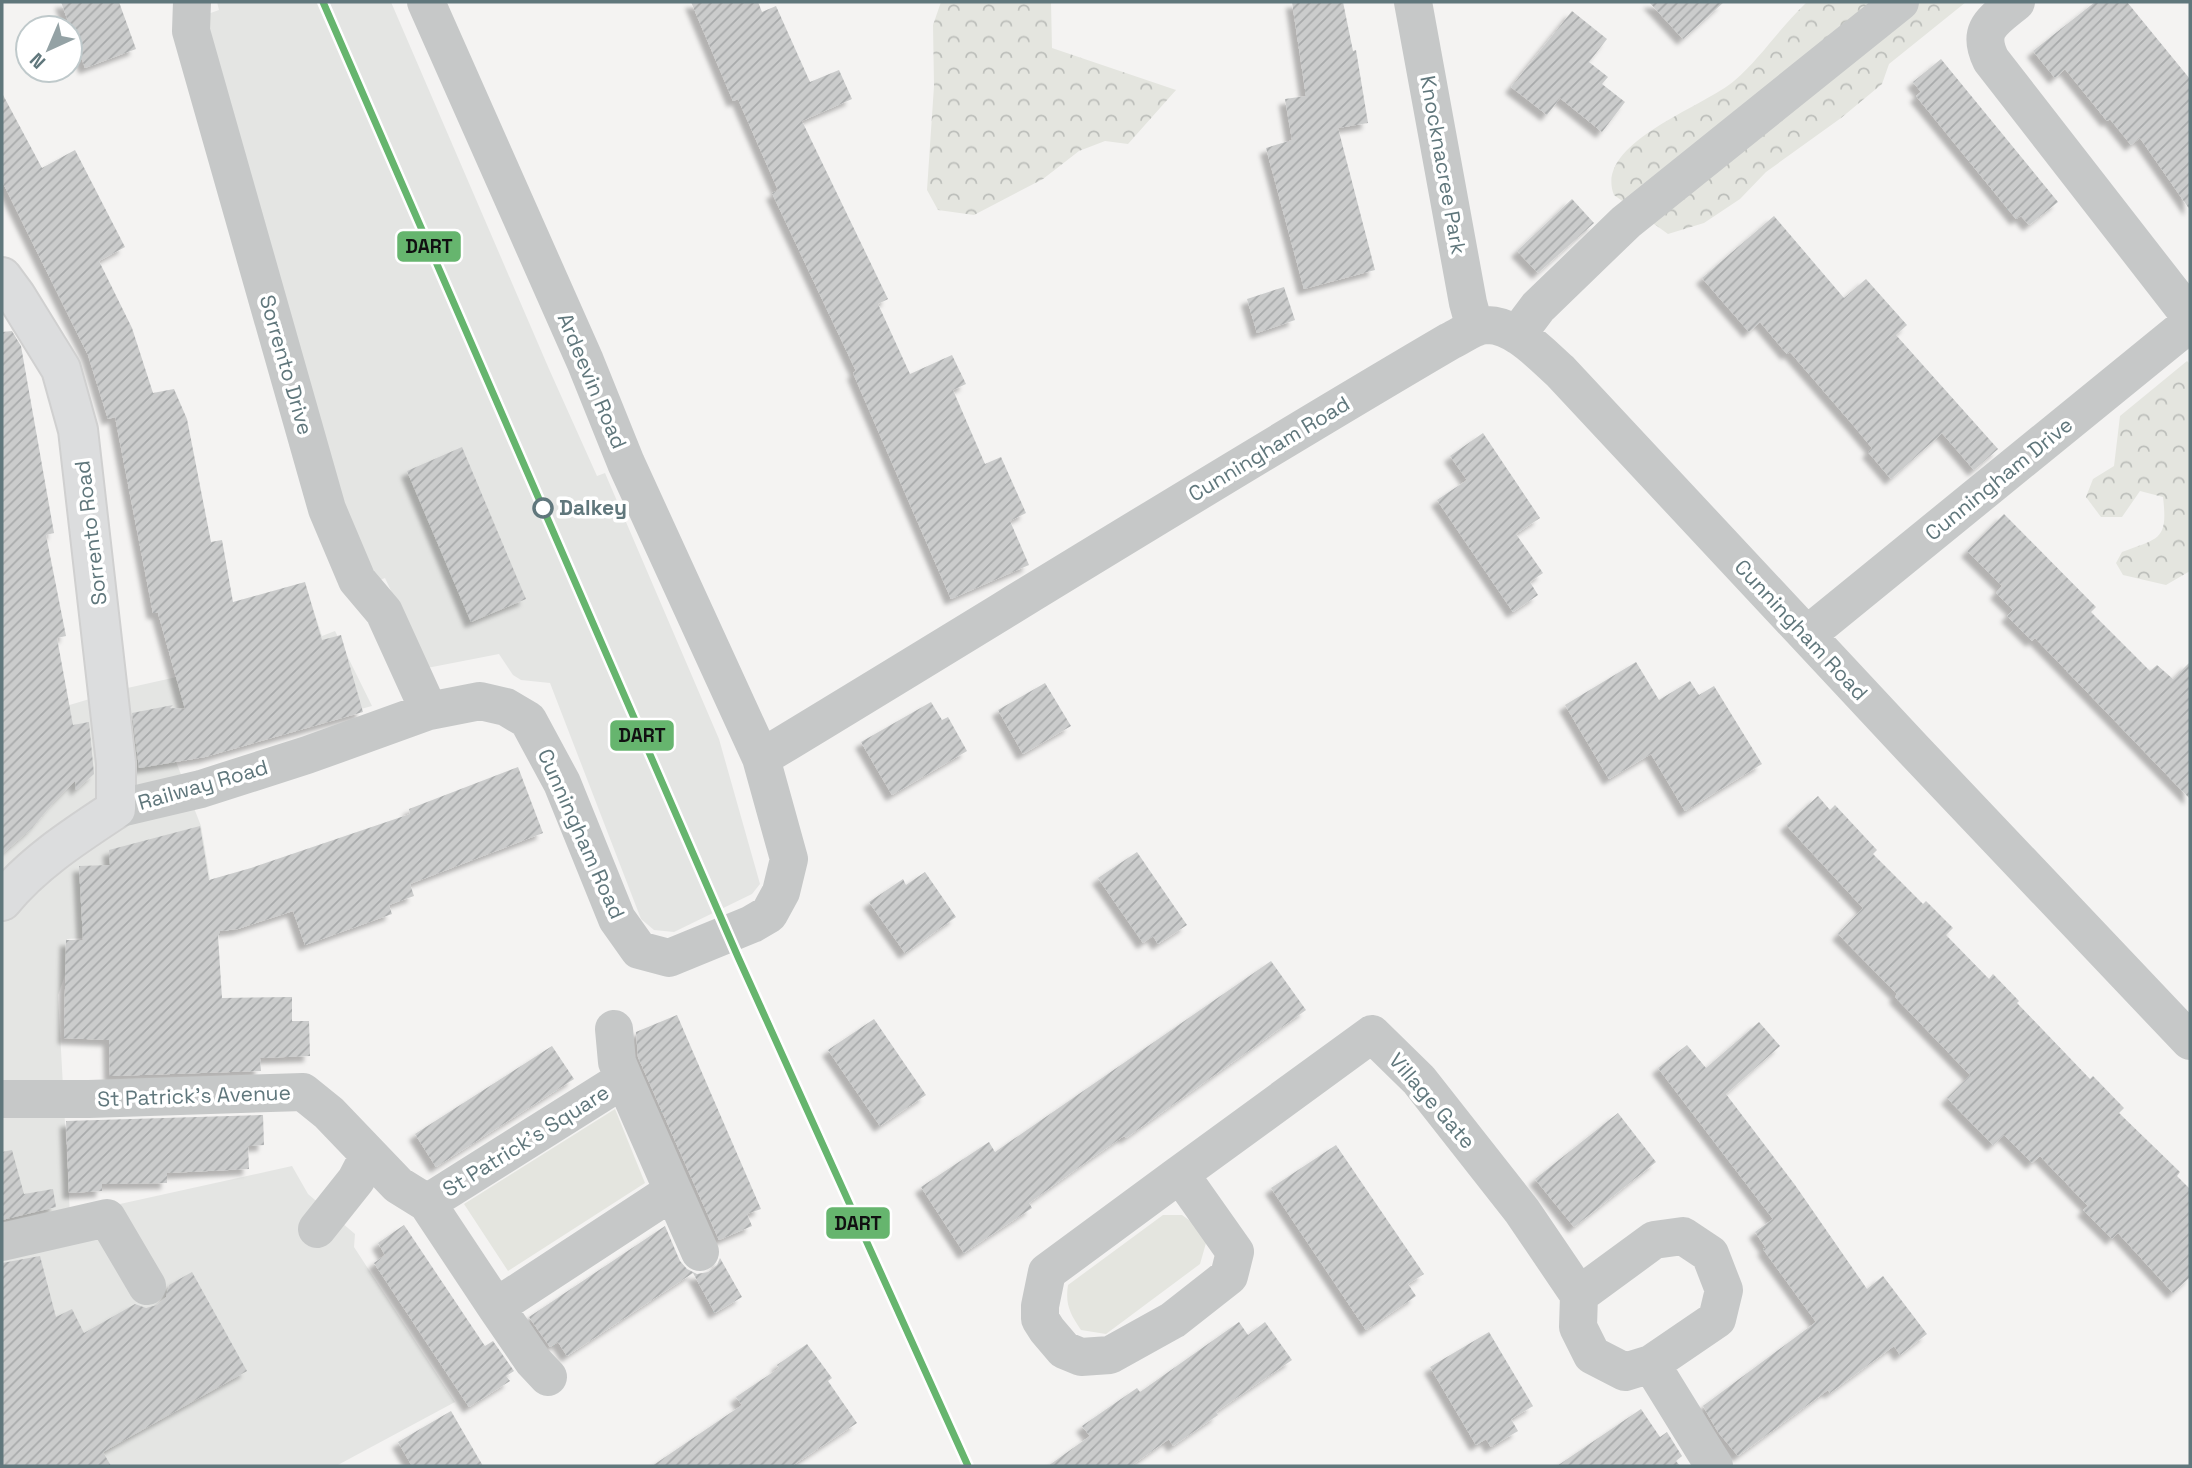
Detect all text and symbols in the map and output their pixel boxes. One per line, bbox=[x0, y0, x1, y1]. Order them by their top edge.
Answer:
north arrow bbox=[14, 14, 84, 84]
text: N bbox=[24, 47, 51, 74]
street label: Knocknacree Park bbox=[1414, 73, 1473, 256]
line badge: DART bbox=[396, 230, 462, 263]
text: DART bbox=[405, 234, 453, 259]
street label: Sorrento Drive bbox=[254, 292, 319, 438]
street label: Ardeevin Road bbox=[552, 309, 633, 453]
street label: Cunningham Road bbox=[1183, 390, 1354, 507]
street label: Cunningham Drive bbox=[1919, 411, 2078, 546]
street label: Sorrento Road bbox=[68, 459, 113, 607]
place label: Dalkey bbox=[559, 494, 627, 521]
marker: Dalkey bbox=[533, 498, 553, 518]
street label: Cunningham Road bbox=[1729, 553, 1874, 706]
line badge: DART bbox=[609, 719, 675, 752]
text: DART bbox=[618, 723, 666, 748]
street label: Cunningham Road bbox=[532, 744, 631, 923]
street label: Railway Road bbox=[135, 753, 271, 816]
street label: Village Gate bbox=[1383, 1047, 1481, 1154]
street label: St Patrick's Square bbox=[437, 1078, 614, 1203]
street label: St Patrick's Avenue bbox=[97, 1079, 291, 1112]
line badge: DART bbox=[825, 1206, 891, 1240]
text: DART bbox=[834, 1211, 882, 1236]

